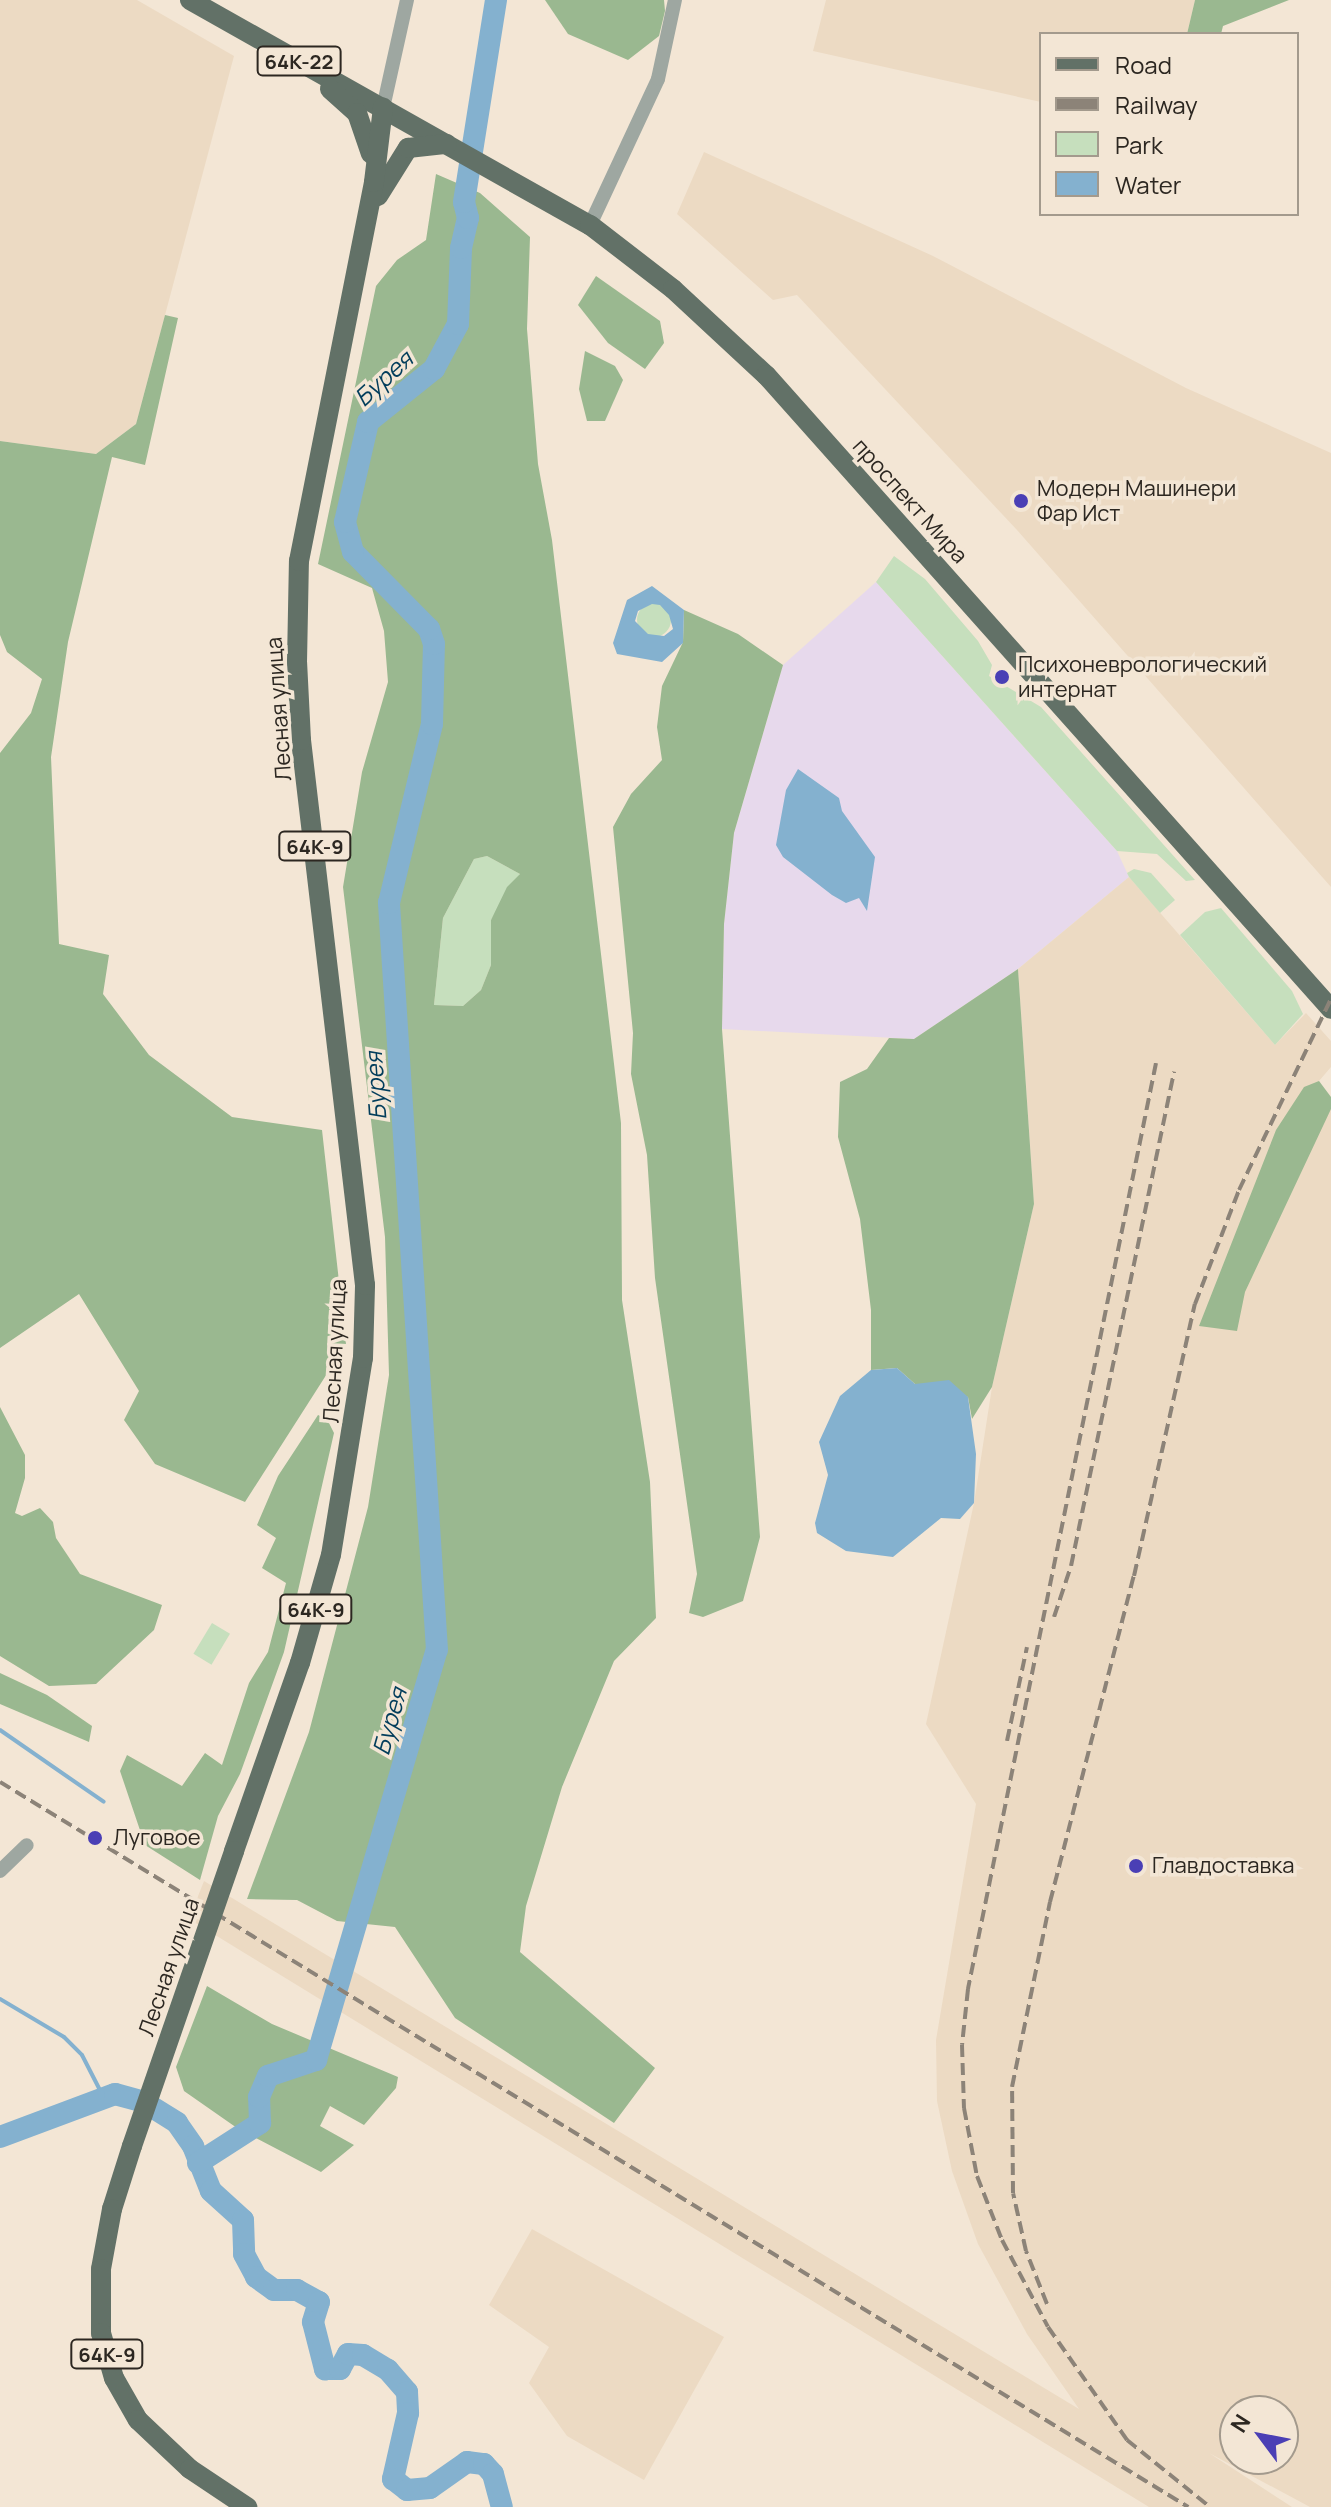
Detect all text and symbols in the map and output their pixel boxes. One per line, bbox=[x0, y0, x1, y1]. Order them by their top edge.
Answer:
legend bbox=[1039, 32, 1299, 216]
road number: 64К-22 bbox=[255, 45, 343, 77]
text: Road bbox=[1115, 48, 1172, 81]
text: Railway bbox=[1115, 88, 1198, 121]
text: Park bbox=[1115, 128, 1163, 161]
text: Water bbox=[1115, 168, 1182, 201]
water label: Бурея bbox=[348, 344, 418, 412]
street label: проспект Мира bbox=[847, 433, 973, 569]
place label: Модерн Машинери Фар Ист bbox=[1037, 475, 1236, 526]
marker: Модерн Машинери Фар Ист bbox=[1012, 492, 1030, 510]
street label: Лесная улица bbox=[261, 636, 297, 782]
place label: Психоневрологический интернат bbox=[1018, 651, 1267, 702]
marker: Психоневрологический интернат bbox=[993, 668, 1011, 686]
road number: 64К-9 bbox=[277, 830, 353, 862]
water label: Бурея bbox=[358, 1051, 392, 1121]
street label: Лесная улица bbox=[318, 1278, 352, 1424]
road number: 64К-9 bbox=[278, 1593, 354, 1625]
water label: Бурея bbox=[366, 1684, 412, 1758]
place label: Луговое bbox=[113, 1825, 201, 1851]
marker: Луговое bbox=[84, 1827, 106, 1849]
place label: Главдоставка bbox=[1152, 1853, 1294, 1879]
marker: Главдоставка bbox=[1127, 1857, 1145, 1875]
street label: Лесная улица bbox=[133, 1894, 205, 2040]
road number: 64К-9 bbox=[69, 2338, 145, 2370]
north arrow bbox=[1219, 2395, 1299, 2475]
text: N bbox=[1223, 2409, 1257, 2438]

